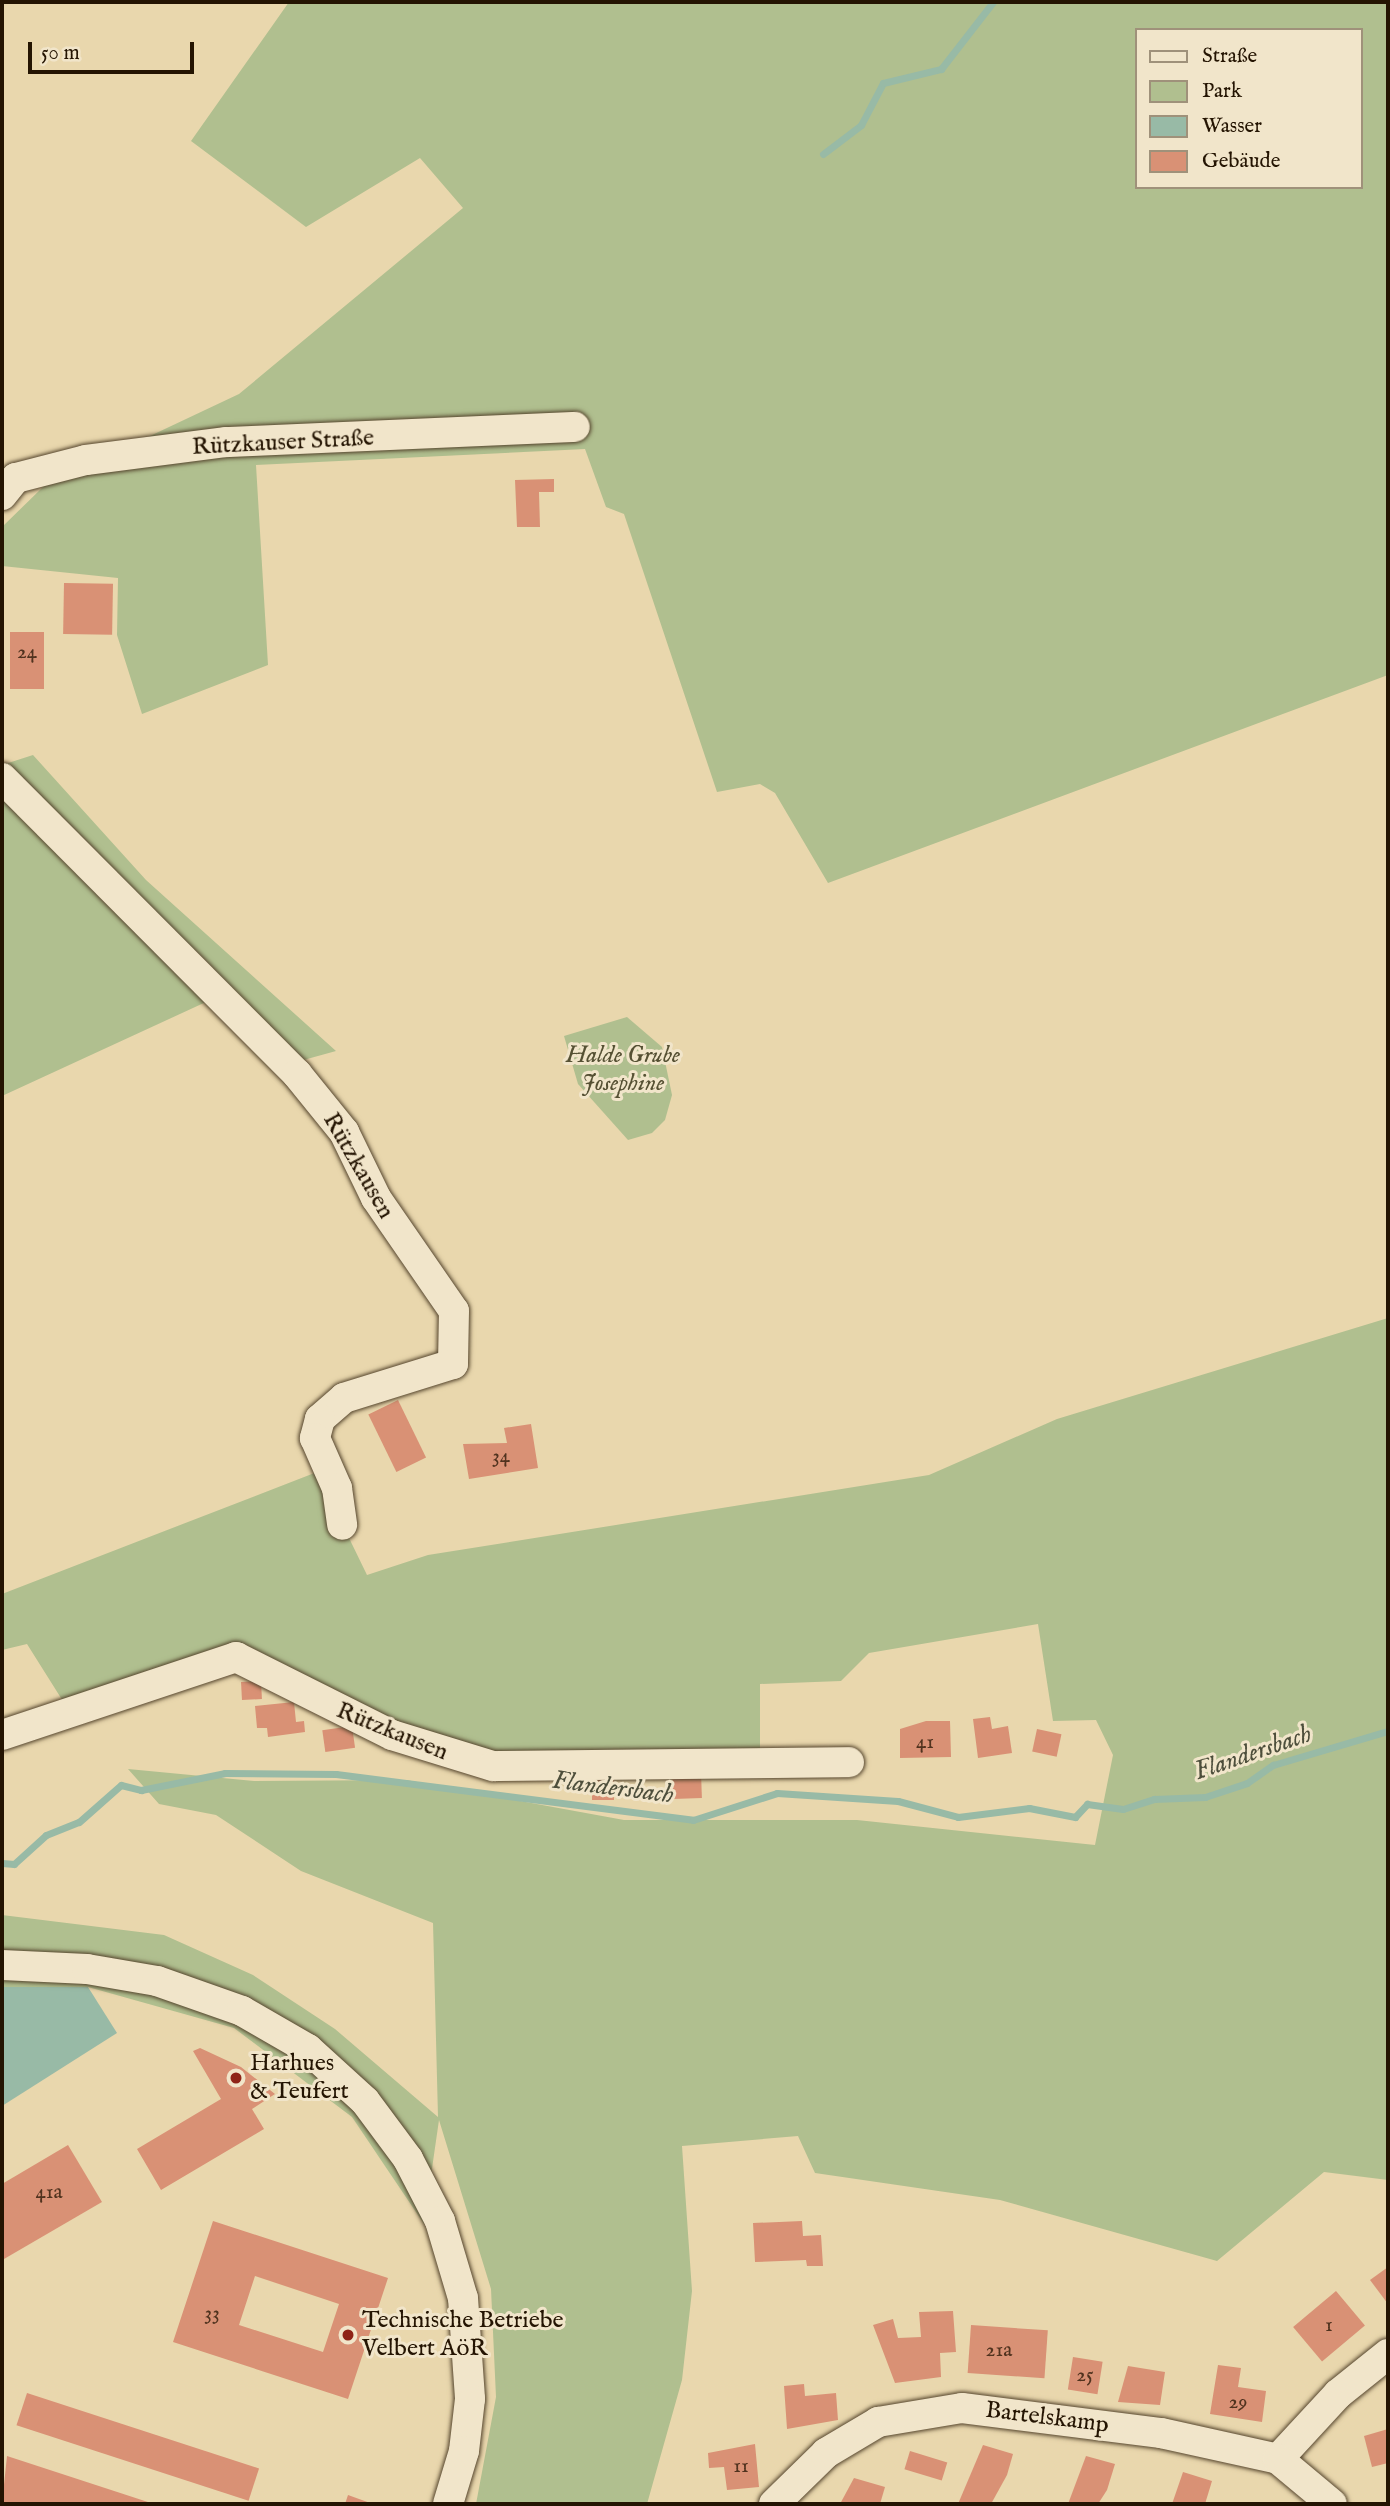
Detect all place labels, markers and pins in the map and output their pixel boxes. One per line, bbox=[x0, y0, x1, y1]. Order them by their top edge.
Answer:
place label: Harhues & Teufert bbox=[250, 2050, 349, 2106]
marker: Harhues & Teufert bbox=[228, 2070, 244, 2086]
place label: Technische Betriebe Velbert AöR bbox=[362, 2307, 564, 2363]
marker: Technische Betriebe Velbert AöR bbox=[340, 2327, 356, 2343]

